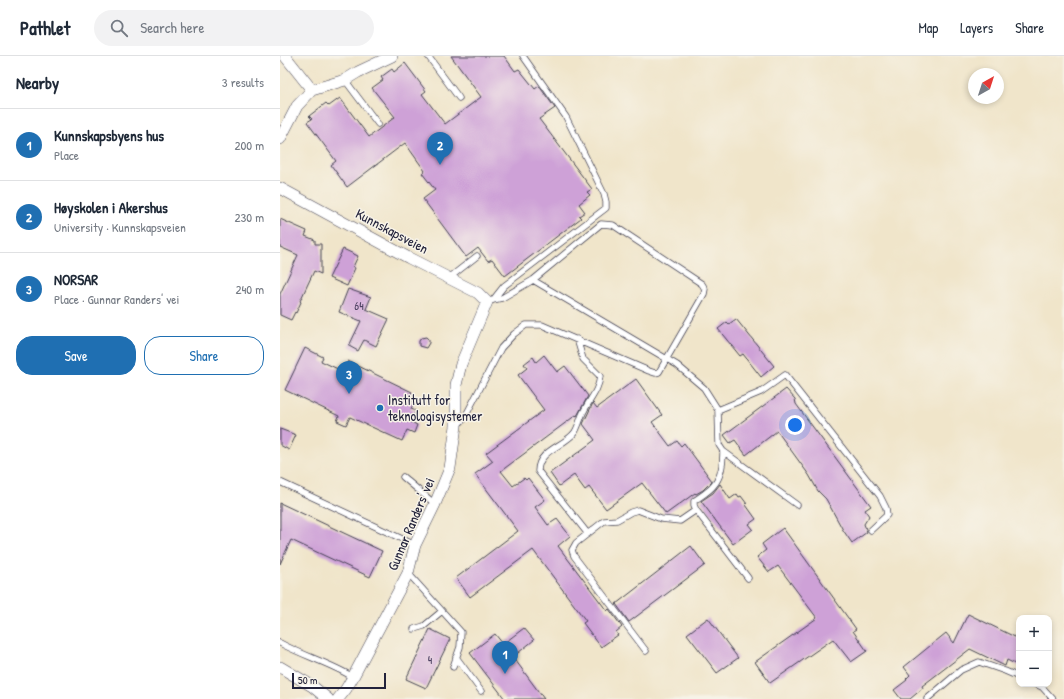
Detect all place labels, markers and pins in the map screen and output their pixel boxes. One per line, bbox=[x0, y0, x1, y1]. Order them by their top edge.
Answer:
pin: 2 bbox=[427, 132, 453, 165]
pin: 3 bbox=[336, 361, 362, 394]
place label: Institutt for teknologisystemer bbox=[388, 390, 483, 426]
marker: Institutt for teknologisystemer bbox=[375, 403, 385, 413]
pin: 1 bbox=[492, 641, 518, 674]

